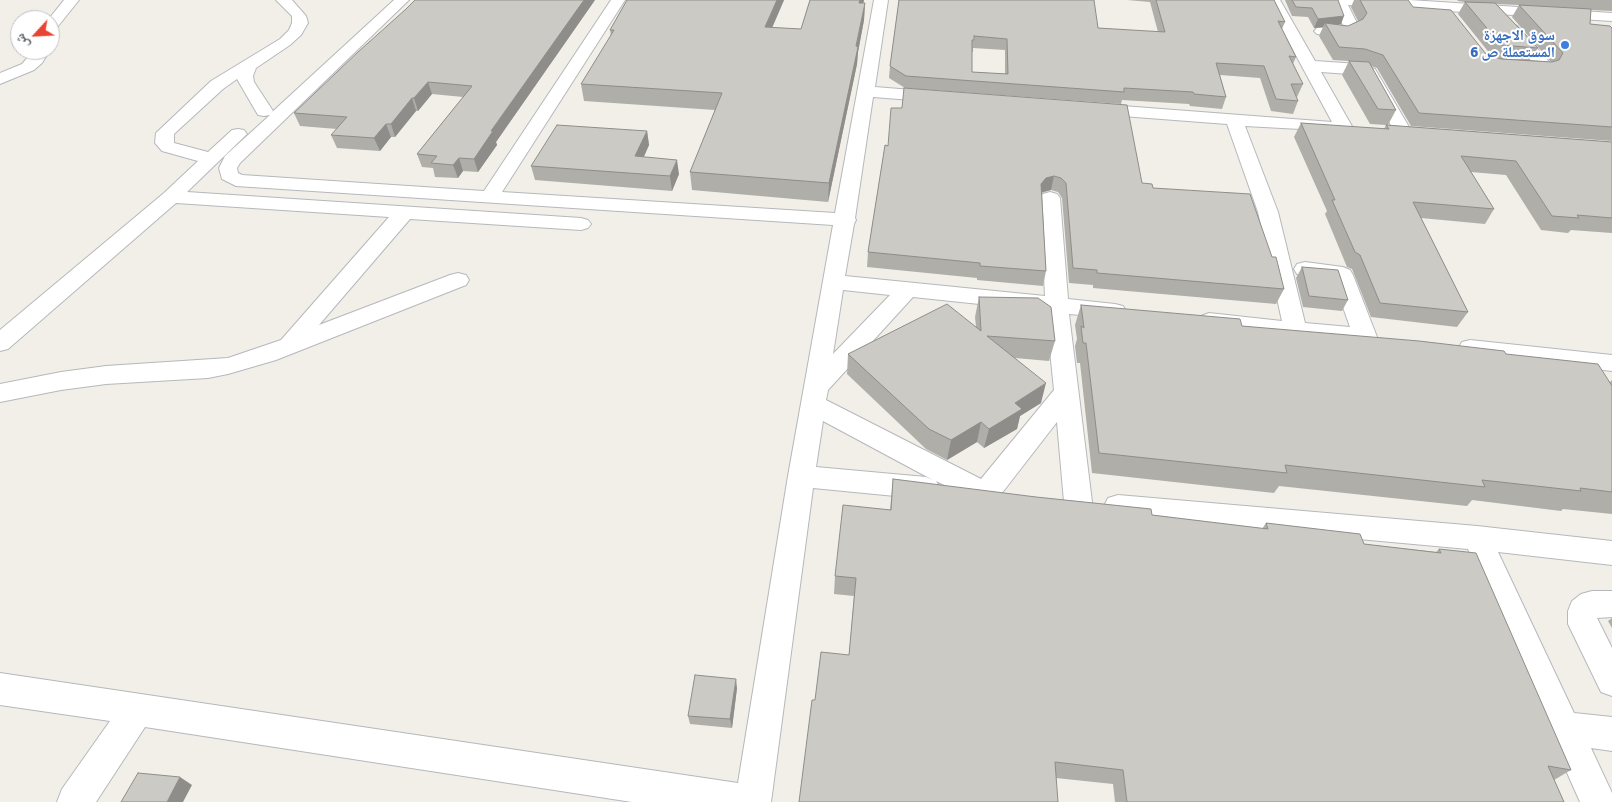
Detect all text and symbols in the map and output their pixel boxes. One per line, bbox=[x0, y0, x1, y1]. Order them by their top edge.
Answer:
north arrow bbox=[10, 10, 60, 60]
place label: سوق الاجهزة المستعملة ص 6 bbox=[1470, 27, 1555, 62]
text: ش bbox=[11, 31, 33, 51]
marker: سوق الاجهزة المستعملة ص 6 bbox=[1559, 39, 1571, 51]

